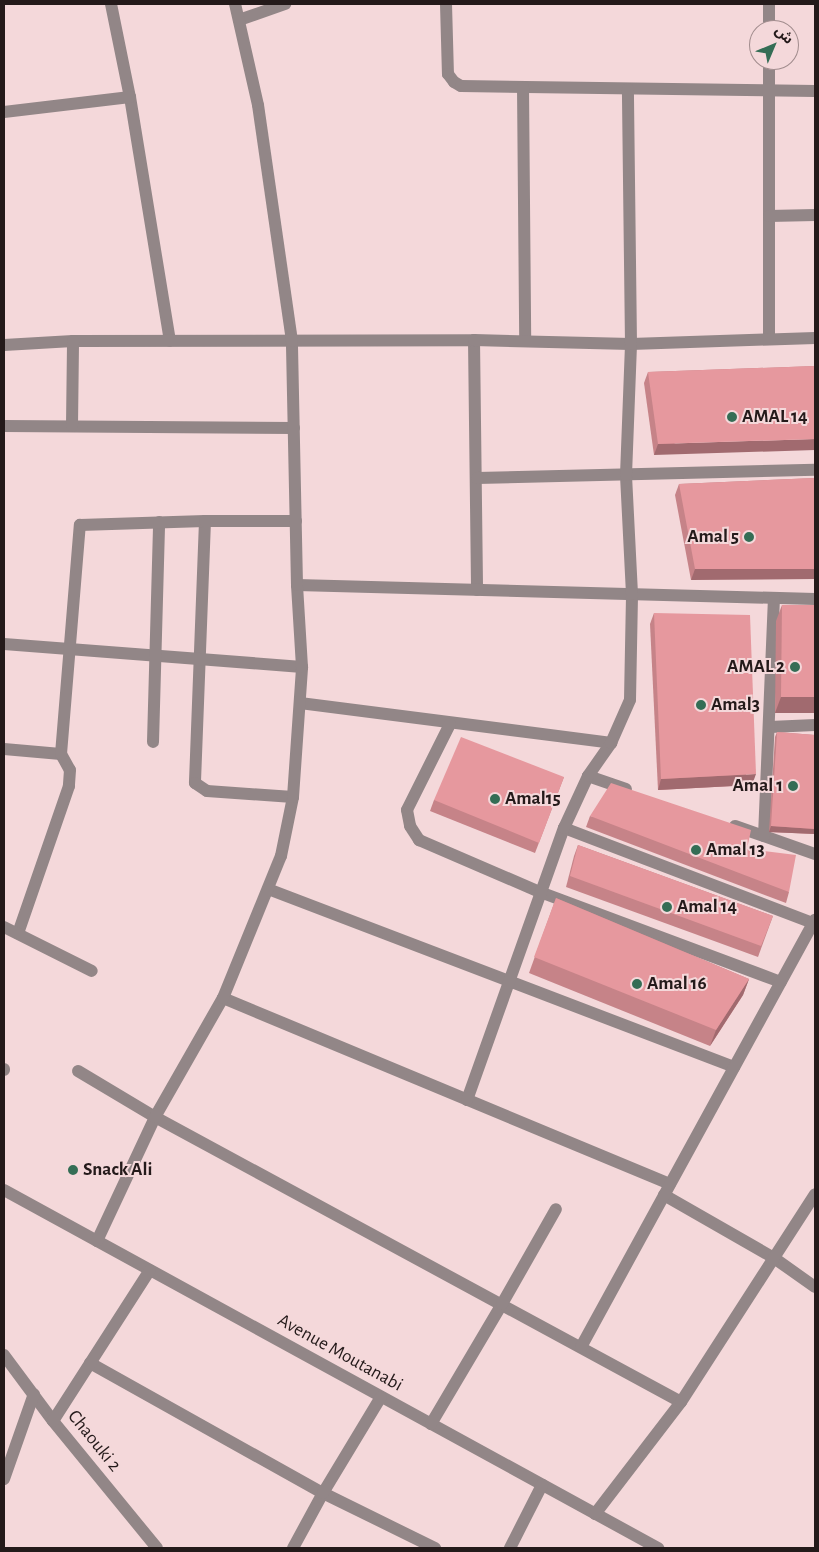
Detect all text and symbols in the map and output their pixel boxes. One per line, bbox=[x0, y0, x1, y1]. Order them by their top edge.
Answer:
north arrow bbox=[749, 20, 799, 70]
text: ش bbox=[772, 23, 796, 47]
place label: AMAL 14 bbox=[742, 406, 807, 428]
marker: AMAL 14 bbox=[726, 411, 738, 423]
place label: Amal 5 bbox=[687, 526, 739, 548]
marker: Amal 5 bbox=[743, 531, 755, 543]
place label: AMAL 2 bbox=[727, 656, 785, 678]
marker: AMAL 2 bbox=[789, 661, 801, 673]
place label: Amal3 bbox=[711, 694, 760, 716]
marker: Amal3 bbox=[695, 699, 707, 711]
place label: Amal 1 bbox=[733, 775, 783, 797]
marker: Amal 1 bbox=[787, 780, 799, 792]
place label: Amal15 bbox=[505, 788, 561, 810]
marker: Amal15 bbox=[489, 793, 501, 805]
place label: Amal 13 bbox=[706, 839, 765, 861]
marker: Amal 13 bbox=[690, 844, 702, 856]
place label: Amal 14 bbox=[677, 896, 737, 918]
marker: Amal 14 bbox=[661, 901, 673, 913]
place label: Amal 16 bbox=[647, 973, 707, 995]
marker: Amal 16 bbox=[631, 978, 643, 990]
place label: Snack Ali bbox=[83, 1159, 153, 1181]
marker: Snack Ali bbox=[67, 1164, 79, 1176]
street label: Avenue Moutanabi bbox=[273, 1309, 407, 1397]
street label: Chaouki 2 bbox=[62, 1406, 126, 1476]

